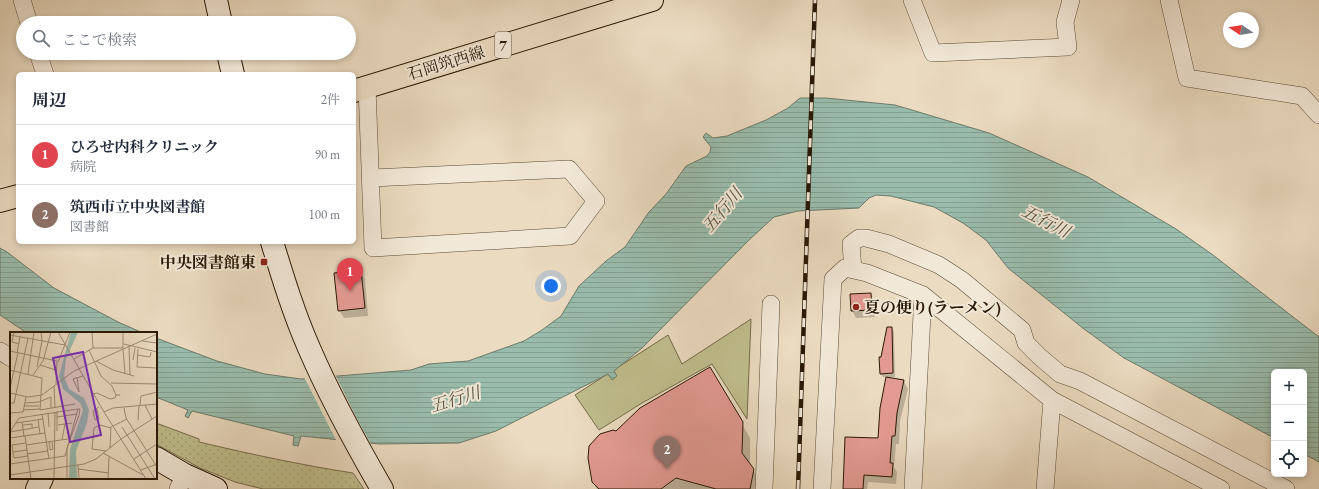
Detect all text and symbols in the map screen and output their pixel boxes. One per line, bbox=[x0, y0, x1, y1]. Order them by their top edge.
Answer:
north arrow bbox=[1223, 12, 1259, 48]
search box bbox=[16, 16, 356, 60]
icon: search bbox=[30, 27, 52, 49]
text: ここで検索 bbox=[62, 30, 137, 49]
road number: 7 bbox=[495, 32, 511, 58]
street label: 石岡筑西線 bbox=[405, 41, 487, 85]
text: 周辺 bbox=[32, 89, 66, 111]
text: 2件 bbox=[321, 91, 340, 108]
text: ひろせ内科クリニック bbox=[70, 137, 219, 156]
text: 1 bbox=[42, 146, 48, 163]
text: 90 m bbox=[315, 146, 340, 163]
text: 病院 bbox=[70, 158, 96, 175]
water label: 五行川 bbox=[697, 182, 748, 237]
text: 筑西市立中央図書館 bbox=[70, 197, 205, 216]
water label: 五行川 bbox=[1018, 200, 1075, 243]
text: 2 bbox=[42, 206, 48, 223]
text: 100 m bbox=[309, 206, 340, 223]
text: 図書館 bbox=[70, 218, 109, 235]
place label: 中央図書館東 bbox=[160, 252, 256, 273]
marker: 中央図書館東 bbox=[259, 257, 269, 267]
pin: 1 bbox=[337, 258, 363, 291]
your location bbox=[541, 276, 561, 296]
place label: 夏の便り(ラーメン) bbox=[864, 297, 1001, 318]
marker: 夏の便り(ラーメン) bbox=[851, 302, 861, 312]
inset map bbox=[10, 332, 157, 479]
map controls bbox=[1271, 369, 1307, 477]
button: + bbox=[1271, 369, 1307, 405]
water label: 五行川 bbox=[427, 380, 485, 417]
button: − bbox=[1271, 405, 1307, 441]
pin: 2 bbox=[654, 436, 680, 469]
button: locate bbox=[1271, 441, 1307, 477]

